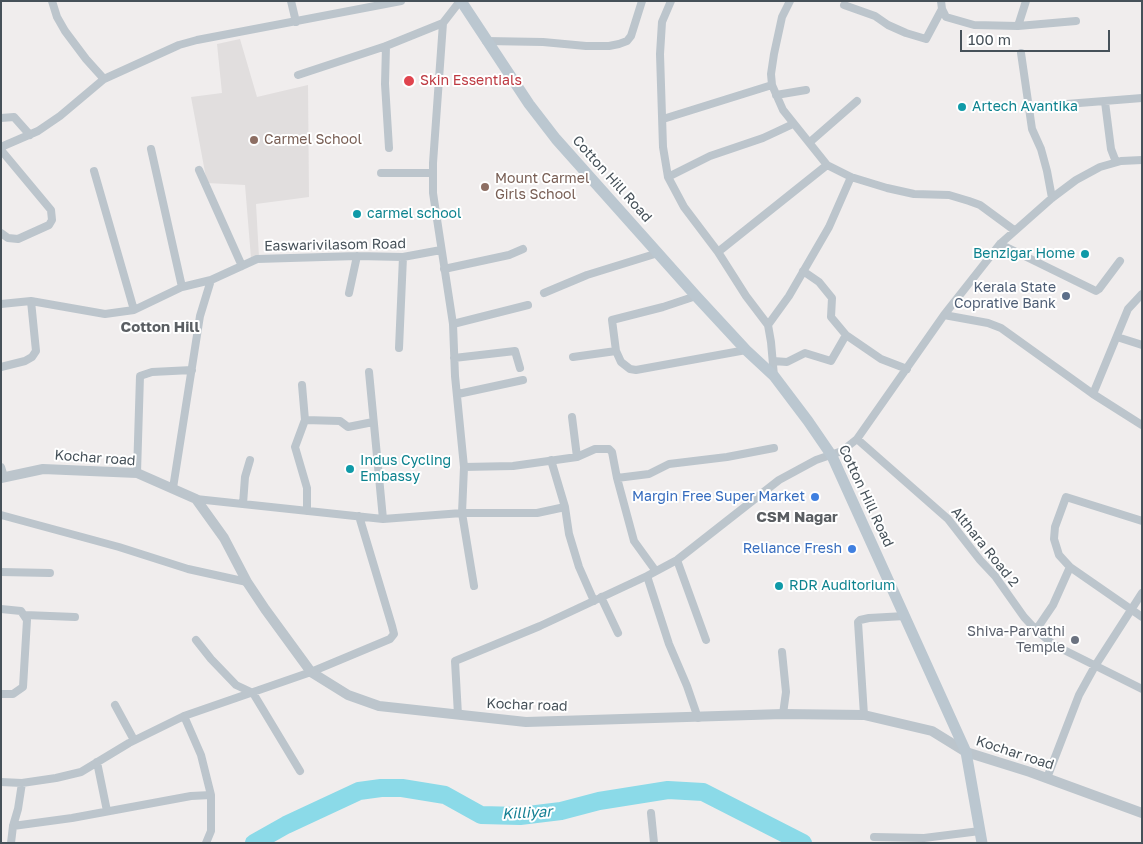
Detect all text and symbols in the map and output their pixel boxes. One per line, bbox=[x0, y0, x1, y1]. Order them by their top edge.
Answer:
scale bar bbox=[963, 20, 1113, 52]
text: 100 m bbox=[968, 30, 1011, 48]
place label: Skin Essentials bbox=[420, 73, 522, 89]
marker: Skin Essentials bbox=[402, 74, 416, 88]
place label: Artech Avantika bbox=[972, 99, 1078, 115]
marker: Artech Avantika bbox=[956, 101, 968, 113]
place label: Carmel School bbox=[264, 132, 362, 148]
street label: Cotton Hill Road bbox=[569, 132, 655, 226]
marker: Carmel School bbox=[248, 134, 260, 146]
place label: Mount Carmel Girls School bbox=[495, 171, 589, 203]
marker: Mount Carmel Girls School bbox=[479, 181, 491, 193]
place label: carmel school bbox=[367, 206, 461, 222]
marker: carmel school bbox=[351, 208, 363, 220]
street label: Easwarivilasom Road bbox=[264, 235, 406, 255]
place label: Benzigar Home bbox=[973, 246, 1075, 262]
marker: Benzigar Home bbox=[1079, 248, 1091, 260]
place label: Kerala State Coprative Bank bbox=[954, 280, 1056, 312]
marker: Kerala State Coprative Bank bbox=[1060, 290, 1072, 302]
district label: Cotton Hill bbox=[121, 318, 199, 336]
street label: Cotton Hill Road bbox=[835, 442, 897, 550]
street label: Kochar road bbox=[54, 447, 136, 469]
place label: Indus Cycling Embassy bbox=[360, 453, 451, 486]
marker: Indus Cycling Embassy bbox=[344, 463, 356, 475]
place label: Margin Free Super Market bbox=[632, 489, 805, 505]
marker: Margin Free Super Market bbox=[809, 491, 821, 503]
street label: Althara Road 2 bbox=[948, 504, 1022, 590]
district label: CSM Nagar bbox=[756, 508, 838, 526]
place label: Reliance Fresh bbox=[743, 541, 842, 557]
marker: Reliance Fresh bbox=[846, 543, 858, 555]
place label: RDR Auditorium bbox=[789, 578, 895, 594]
marker: RDR Auditorium bbox=[773, 580, 785, 592]
place label: Shiva-Parvathi Temple bbox=[967, 624, 1065, 656]
marker: Shiva-Parvathi Temple bbox=[1069, 634, 1081, 646]
street label: Kochar road bbox=[486, 695, 568, 715]
street label: Kochar road bbox=[974, 732, 1056, 774]
water label: Killiyar bbox=[501, 803, 553, 823]

